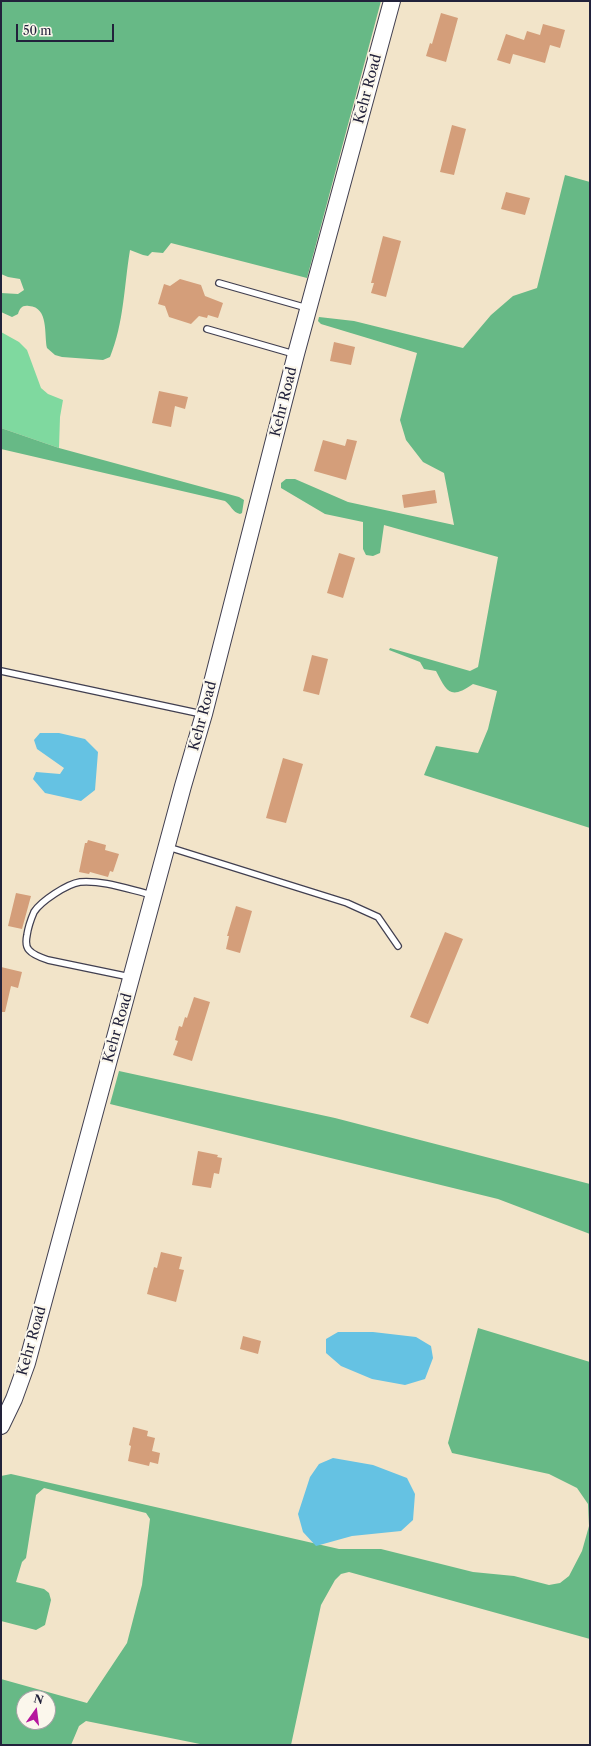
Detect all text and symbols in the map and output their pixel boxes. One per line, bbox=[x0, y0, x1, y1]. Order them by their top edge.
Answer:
scale bar bbox=[18, 16, 116, 42]
text: 50 m bbox=[23, 23, 52, 38]
street label: Kehr Road bbox=[351, 52, 385, 126]
street label: Kehr Road bbox=[267, 365, 301, 439]
street label: Kehr Road bbox=[186, 679, 220, 753]
street label: Kehr Road bbox=[100, 991, 136, 1065]
street label: Kehr Road bbox=[14, 1304, 50, 1378]
north arrow bbox=[16, 1690, 56, 1730]
text: N bbox=[32, 1691, 45, 1707]

